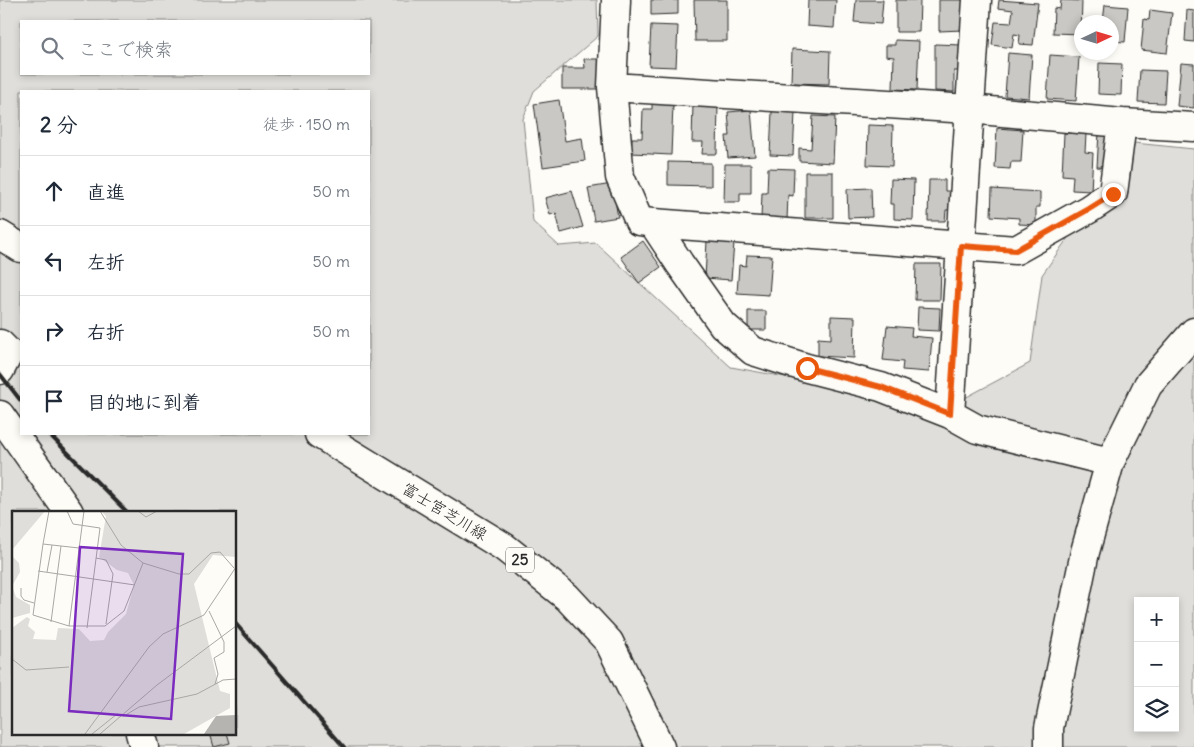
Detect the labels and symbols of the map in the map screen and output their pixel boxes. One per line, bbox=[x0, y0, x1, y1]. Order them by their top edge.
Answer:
north arrow bbox=[1074, 15, 1119, 60]
route end bbox=[1102, 183, 1125, 206]
route start bbox=[796, 357, 819, 380]
street label: 富士宮芝川線 bbox=[399, 478, 491, 544]
inset map bbox=[12, 511, 236, 734]
road number: 25 bbox=[506, 548, 534, 572]

